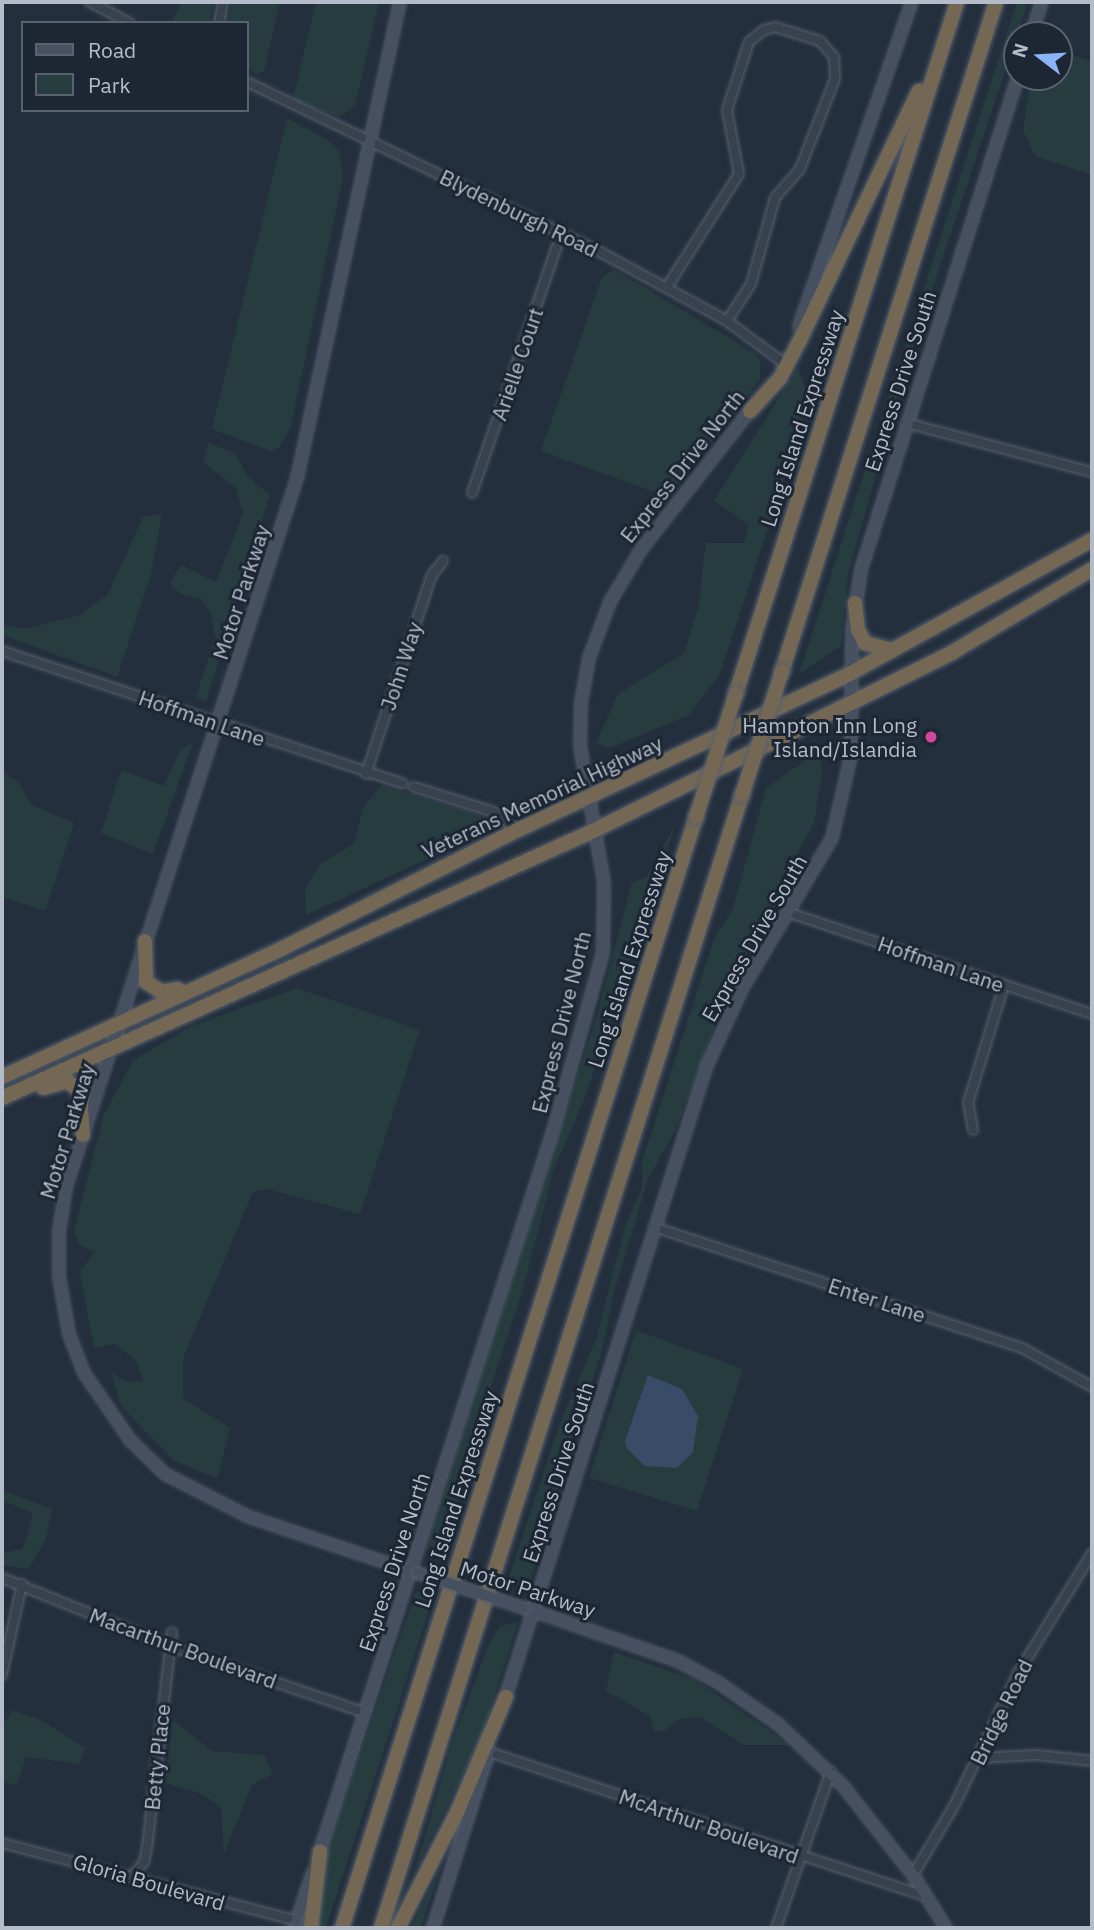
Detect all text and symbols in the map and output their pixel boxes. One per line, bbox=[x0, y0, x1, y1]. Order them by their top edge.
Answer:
legend bbox=[21, 21, 248, 112]
north arrow bbox=[1003, 21, 1073, 91]
text: Road bbox=[88, 36, 136, 64]
text: N bbox=[1006, 40, 1033, 61]
text: Park bbox=[88, 71, 131, 99]
street label: Blydenburgh Road bbox=[436, 164, 602, 262]
street label: Express Drive South bbox=[859, 288, 941, 474]
street label: Arielle Court bbox=[486, 304, 548, 424]
street label: Long Island Expressway bbox=[755, 306, 849, 530]
street label: Express Drive North bbox=[615, 385, 749, 547]
street label: Motor Parkway bbox=[207, 521, 275, 663]
street label: John Way bbox=[375, 619, 427, 713]
street label: Hoffman Lane bbox=[136, 685, 268, 751]
place label: Hampton Inn Long Island/Islandia bbox=[742, 712, 917, 762]
marker: Hampton Inn Long Island/Islandia bbox=[923, 729, 939, 745]
street label: Veterans Memorial Highway bbox=[418, 730, 666, 864]
street label: Long Island Expressway bbox=[582, 847, 676, 1071]
street label: Express Drive South bbox=[696, 850, 812, 1026]
street label: Express Drive North bbox=[526, 928, 596, 1116]
street label: Hoffman Lane bbox=[875, 931, 1007, 997]
street label: Motor Parkway bbox=[34, 1060, 100, 1202]
street label: Enter Lane bbox=[825, 1272, 929, 1328]
street label: Express Drive South bbox=[517, 1379, 599, 1565]
street label: Long Island Expressway bbox=[409, 1387, 503, 1611]
street label: Express Drive North bbox=[353, 1469, 435, 1655]
street label: Motor Parkway bbox=[457, 1555, 599, 1623]
street label: Macarthur Boulevard bbox=[86, 1602, 280, 1694]
street label: Bridge Road bbox=[965, 1655, 1037, 1769]
street label: Betty Place bbox=[139, 1703, 175, 1811]
street label: McArthur Boulevard bbox=[616, 1783, 802, 1869]
street label: Gloria Boulevard bbox=[70, 1848, 228, 1916]

